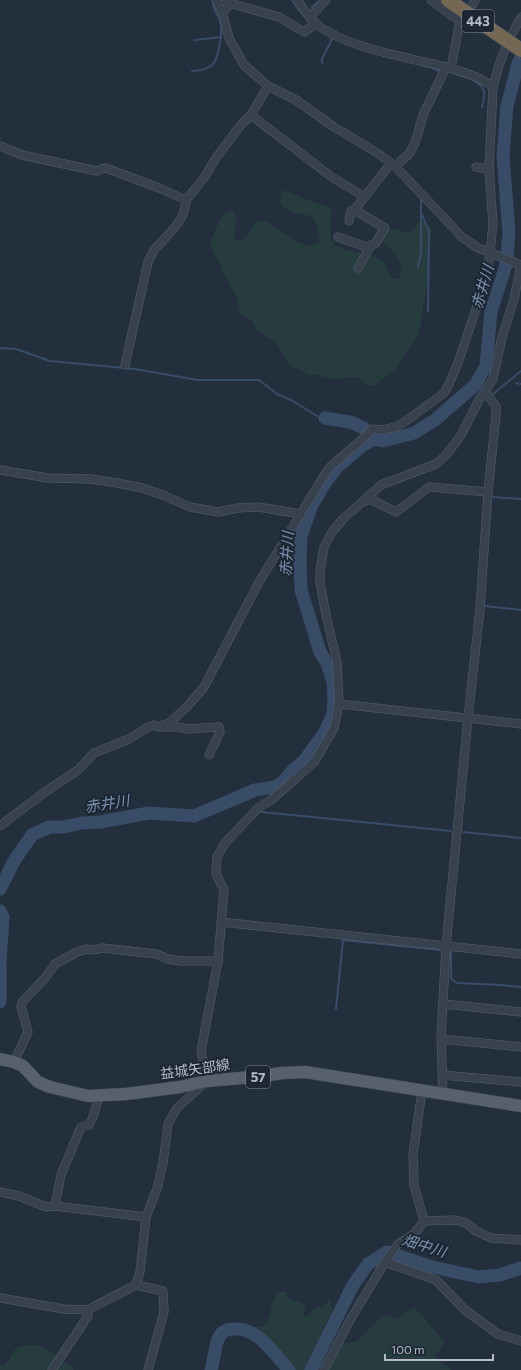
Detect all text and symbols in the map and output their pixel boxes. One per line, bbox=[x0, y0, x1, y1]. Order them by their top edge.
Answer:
road number: 443 bbox=[462, 10, 494, 32]
water label: 赤井川 bbox=[467, 261, 497, 311]
water label: 赤井川 bbox=[276, 529, 296, 577]
water label: 赤井川 bbox=[83, 790, 132, 815]
street label: 益城矢部線 bbox=[159, 1055, 231, 1082]
road number: 57 bbox=[246, 1066, 270, 1088]
water label: 畑中川 bbox=[400, 1230, 450, 1261]
scale bar bbox=[385, 1336, 493, 1362]
text: 100 m bbox=[391, 1342, 425, 1356]

